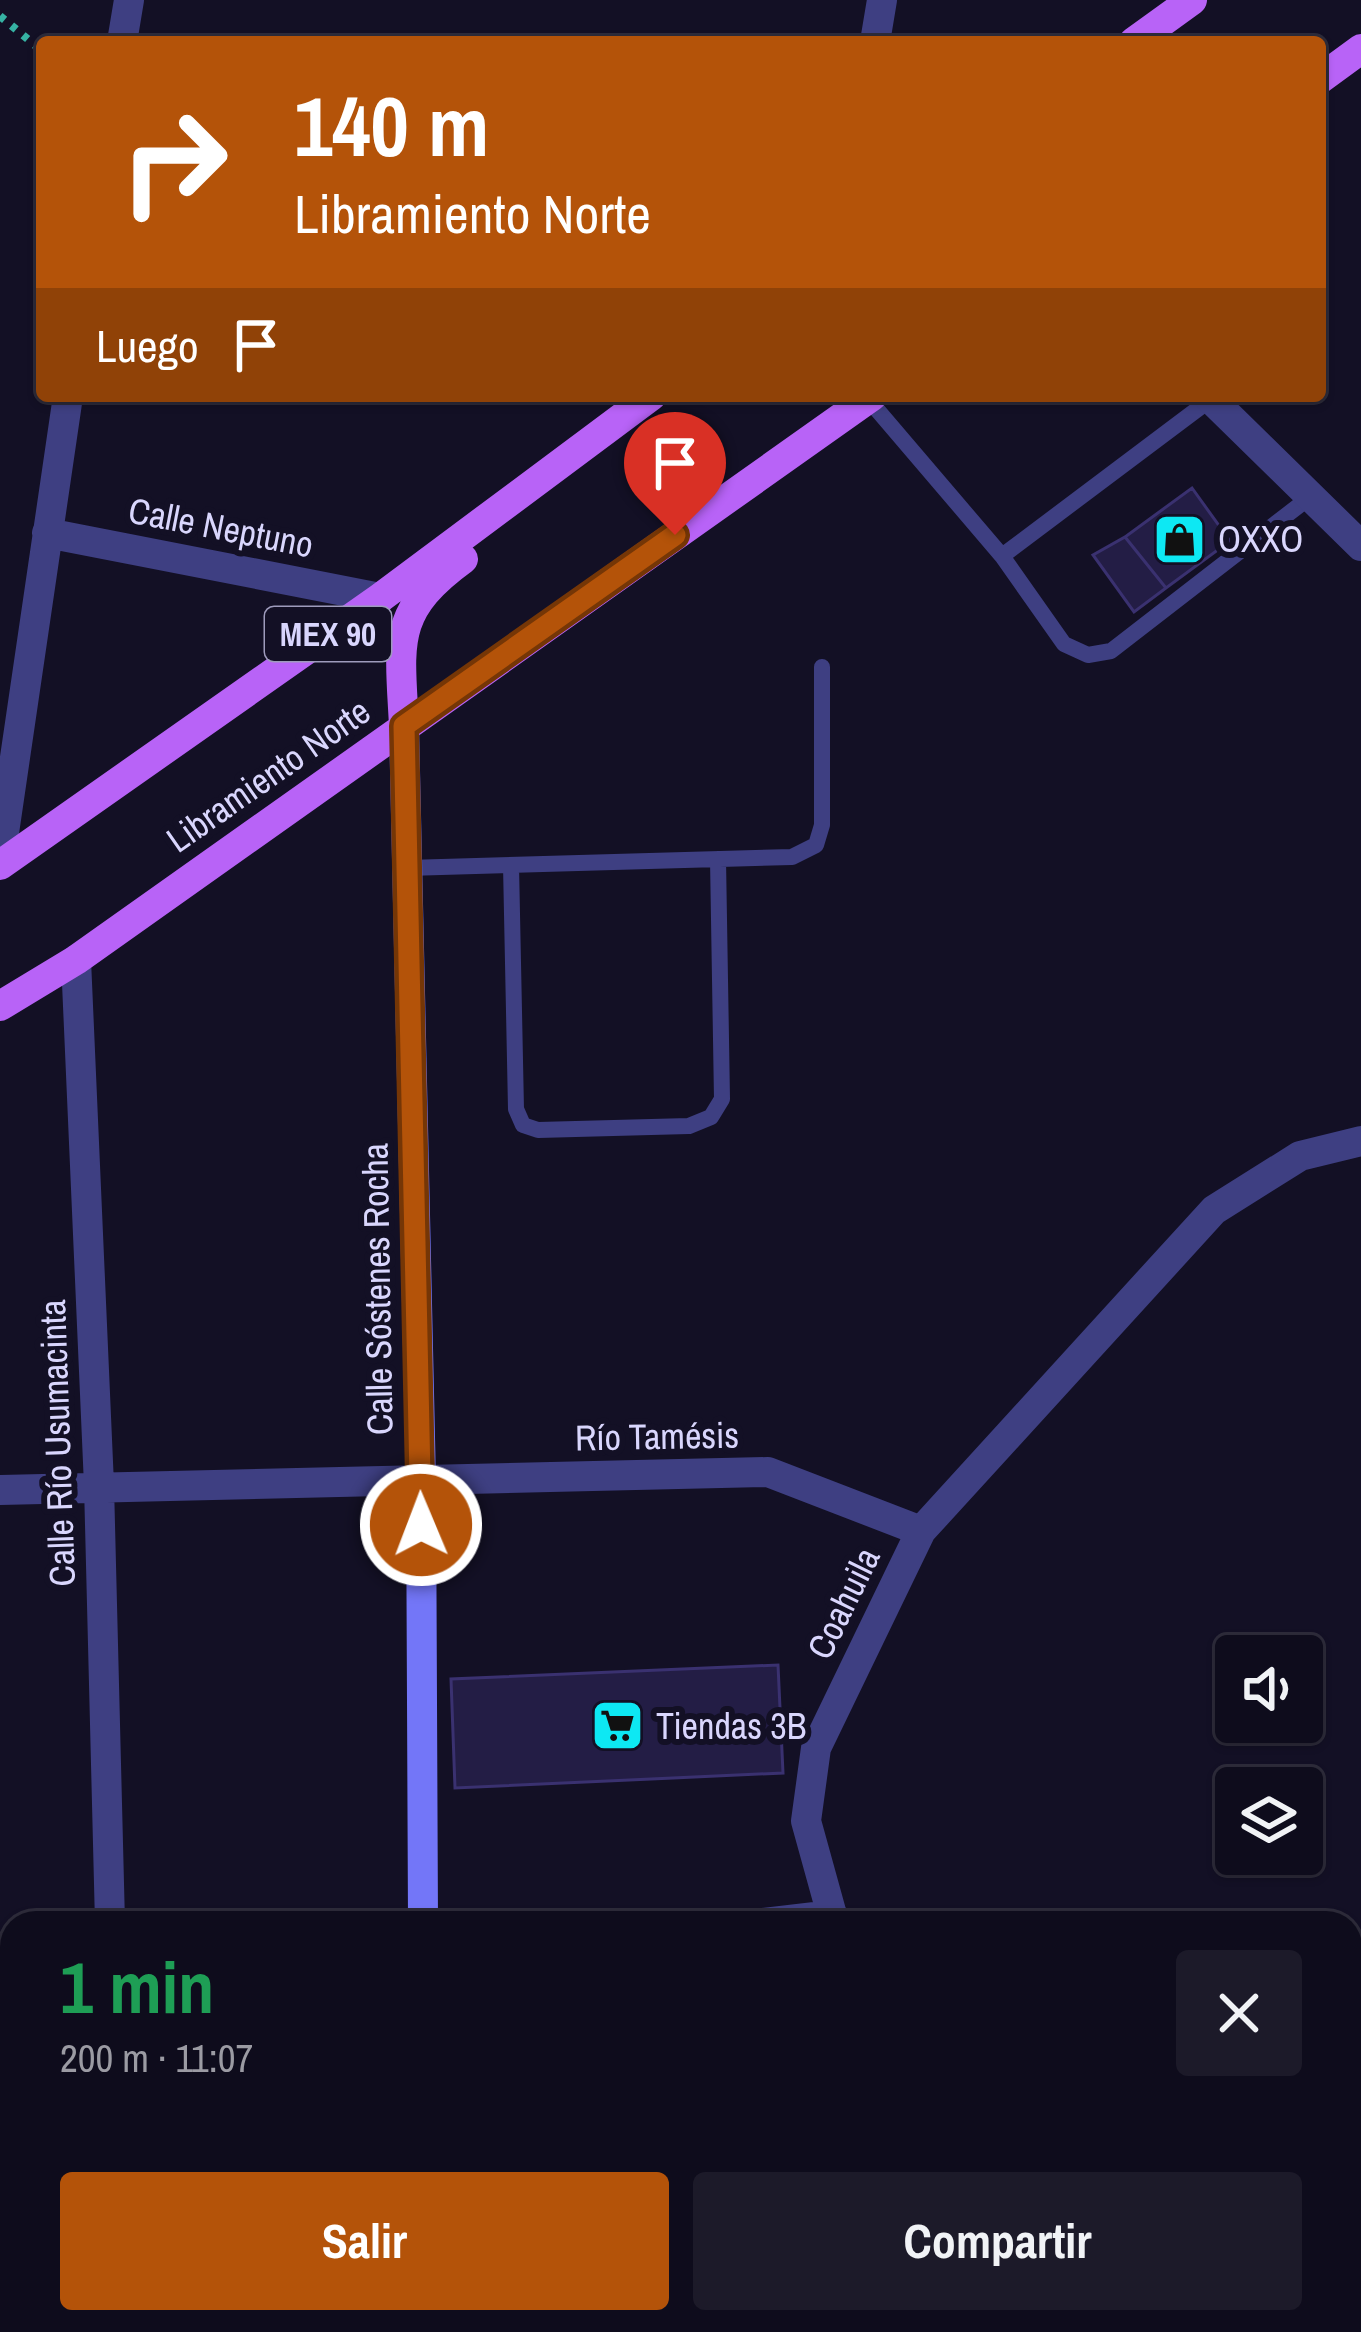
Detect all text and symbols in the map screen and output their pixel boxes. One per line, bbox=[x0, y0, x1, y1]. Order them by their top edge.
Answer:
text: 140 m bbox=[294, 69, 489, 182]
icon: right bbox=[96, 84, 252, 240]
text: Libramiento Norte bbox=[294, 177, 651, 250]
icon: arrive bbox=[223, 312, 289, 378]
text: Luego bbox=[96, 315, 199, 376]
pin bbox=[624, 412, 726, 535]
icon: arrive bbox=[642, 430, 708, 496]
street label: Calle Neptuno bbox=[125, 486, 317, 568]
shop icon: OXXO bbox=[1151, 511, 1207, 567]
place label: OXXO bbox=[1218, 515, 1303, 563]
road number: MEX 90 bbox=[265, 607, 391, 661]
street label: Libramiento Norte bbox=[157, 687, 379, 863]
street label: Calle Sóstenes Rocha bbox=[350, 1143, 404, 1435]
street label: Calle Río Usumacinta bbox=[28, 1299, 86, 1587]
street label: Río Tamésis bbox=[575, 1411, 739, 1461]
position arrow bbox=[358, 1462, 484, 1588]
street label: Coahuila bbox=[796, 1539, 890, 1667]
map controls bbox=[1215, 1635, 1323, 1875]
button: sound bbox=[1215, 1635, 1323, 1743]
supermarket icon: Tiendas 3B bbox=[589, 1698, 645, 1754]
place label: Tiendas 3B bbox=[656, 1702, 806, 1750]
button: layers bbox=[1215, 1767, 1323, 1875]
text: 1 min bbox=[60, 1938, 214, 2035]
button: close bbox=[1176, 1950, 1302, 2076]
text: 200 m · 11:07 bbox=[60, 2032, 253, 2084]
button: Salir bbox=[60, 2172, 669, 2310]
button: Compartir bbox=[693, 2172, 1302, 2310]

